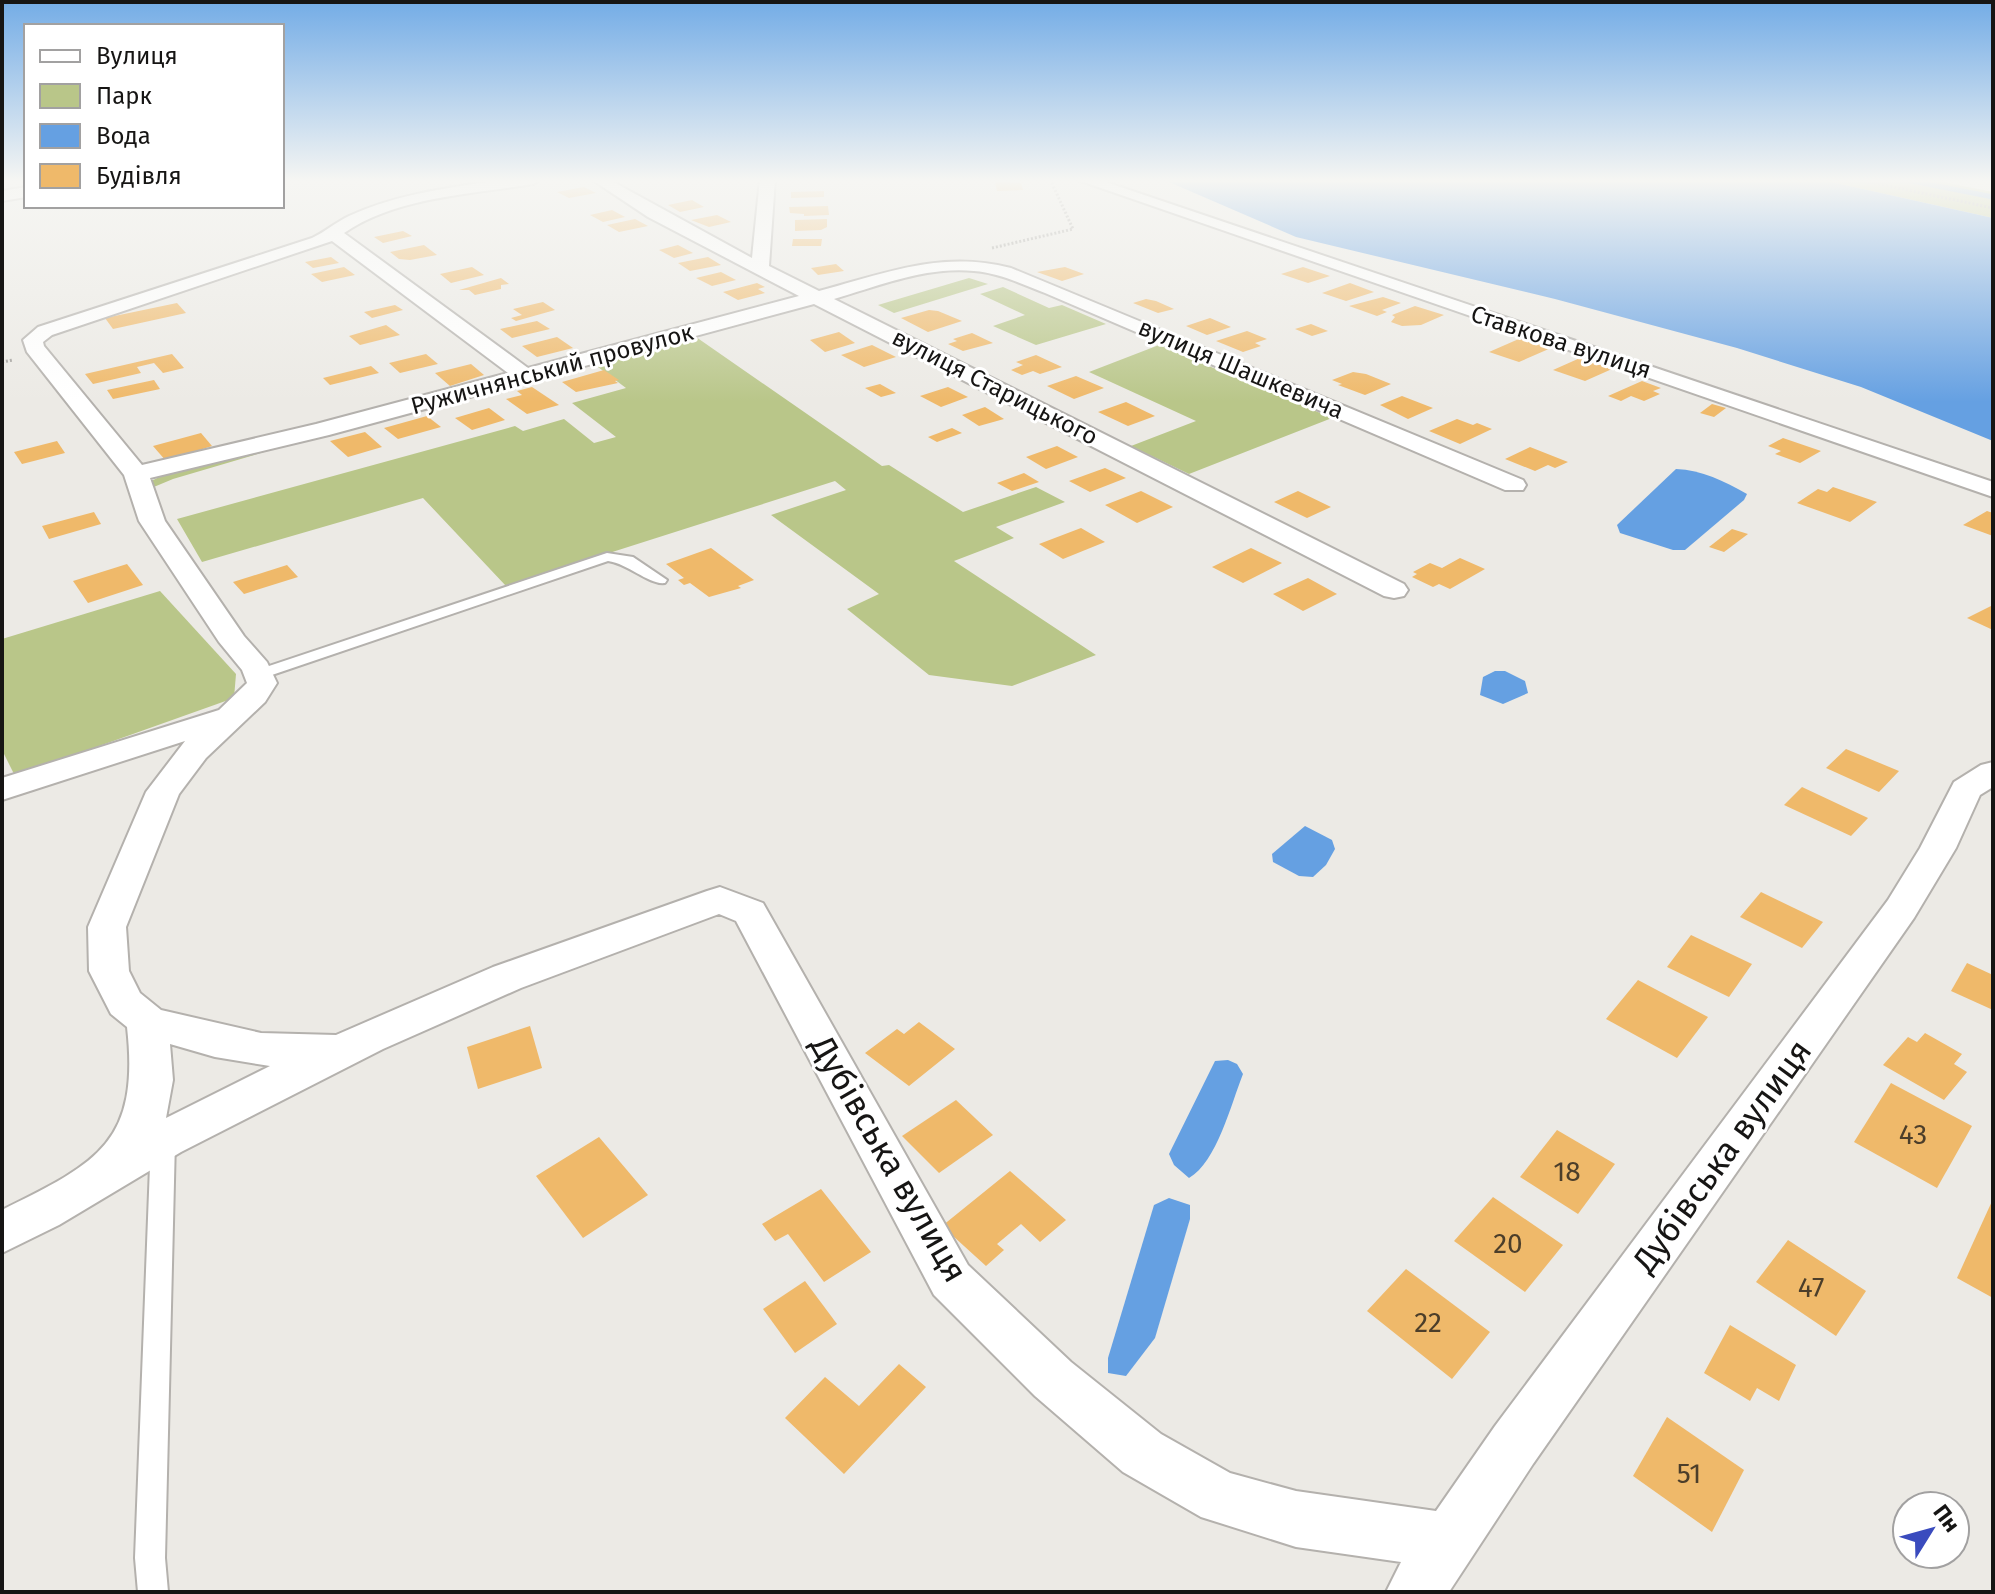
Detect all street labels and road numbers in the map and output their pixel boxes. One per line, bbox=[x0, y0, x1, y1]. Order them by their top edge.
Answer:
street label: Ставкова вулиця bbox=[1467, 300, 1655, 384]
street label: вулиця Шашкевича bbox=[1134, 313, 1348, 425]
street label: Ружичнянський провулок bbox=[408, 318, 697, 420]
street label: вулиця Старицького bbox=[888, 323, 1102, 451]
street label: Дубівська вулиця bbox=[801, 1028, 976, 1290]
street label: Дубівська вулиця bbox=[1623, 1032, 1820, 1281]

